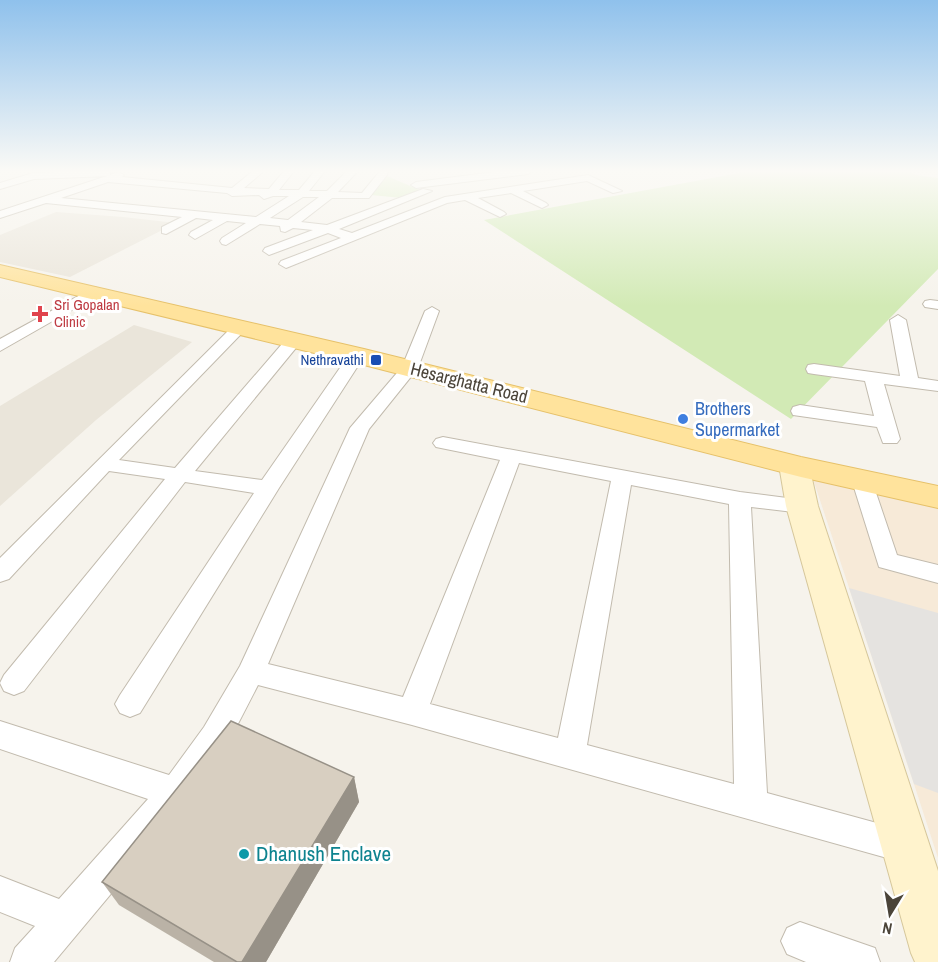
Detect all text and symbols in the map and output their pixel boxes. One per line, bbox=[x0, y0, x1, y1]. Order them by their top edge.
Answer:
place label: Sri Gopalan Clinic bbox=[54, 294, 120, 332]
marker: Sri Gopalan Clinic bbox=[31, 305, 49, 323]
place label: Nethravathi bbox=[300, 349, 364, 370]
marker: Nethravathi bbox=[369, 353, 383, 367]
street label: Hesarghatta Road bbox=[408, 356, 530, 409]
place label: Brothers Supermarket bbox=[695, 396, 780, 442]
marker: Brothers Supermarket bbox=[676, 412, 690, 426]
place label: Dhanush Enclave bbox=[256, 839, 391, 868]
marker: Dhanush Enclave bbox=[237, 847, 251, 861]
north arrow bbox=[860, 884, 920, 944]
text: N bbox=[880, 917, 894, 940]

